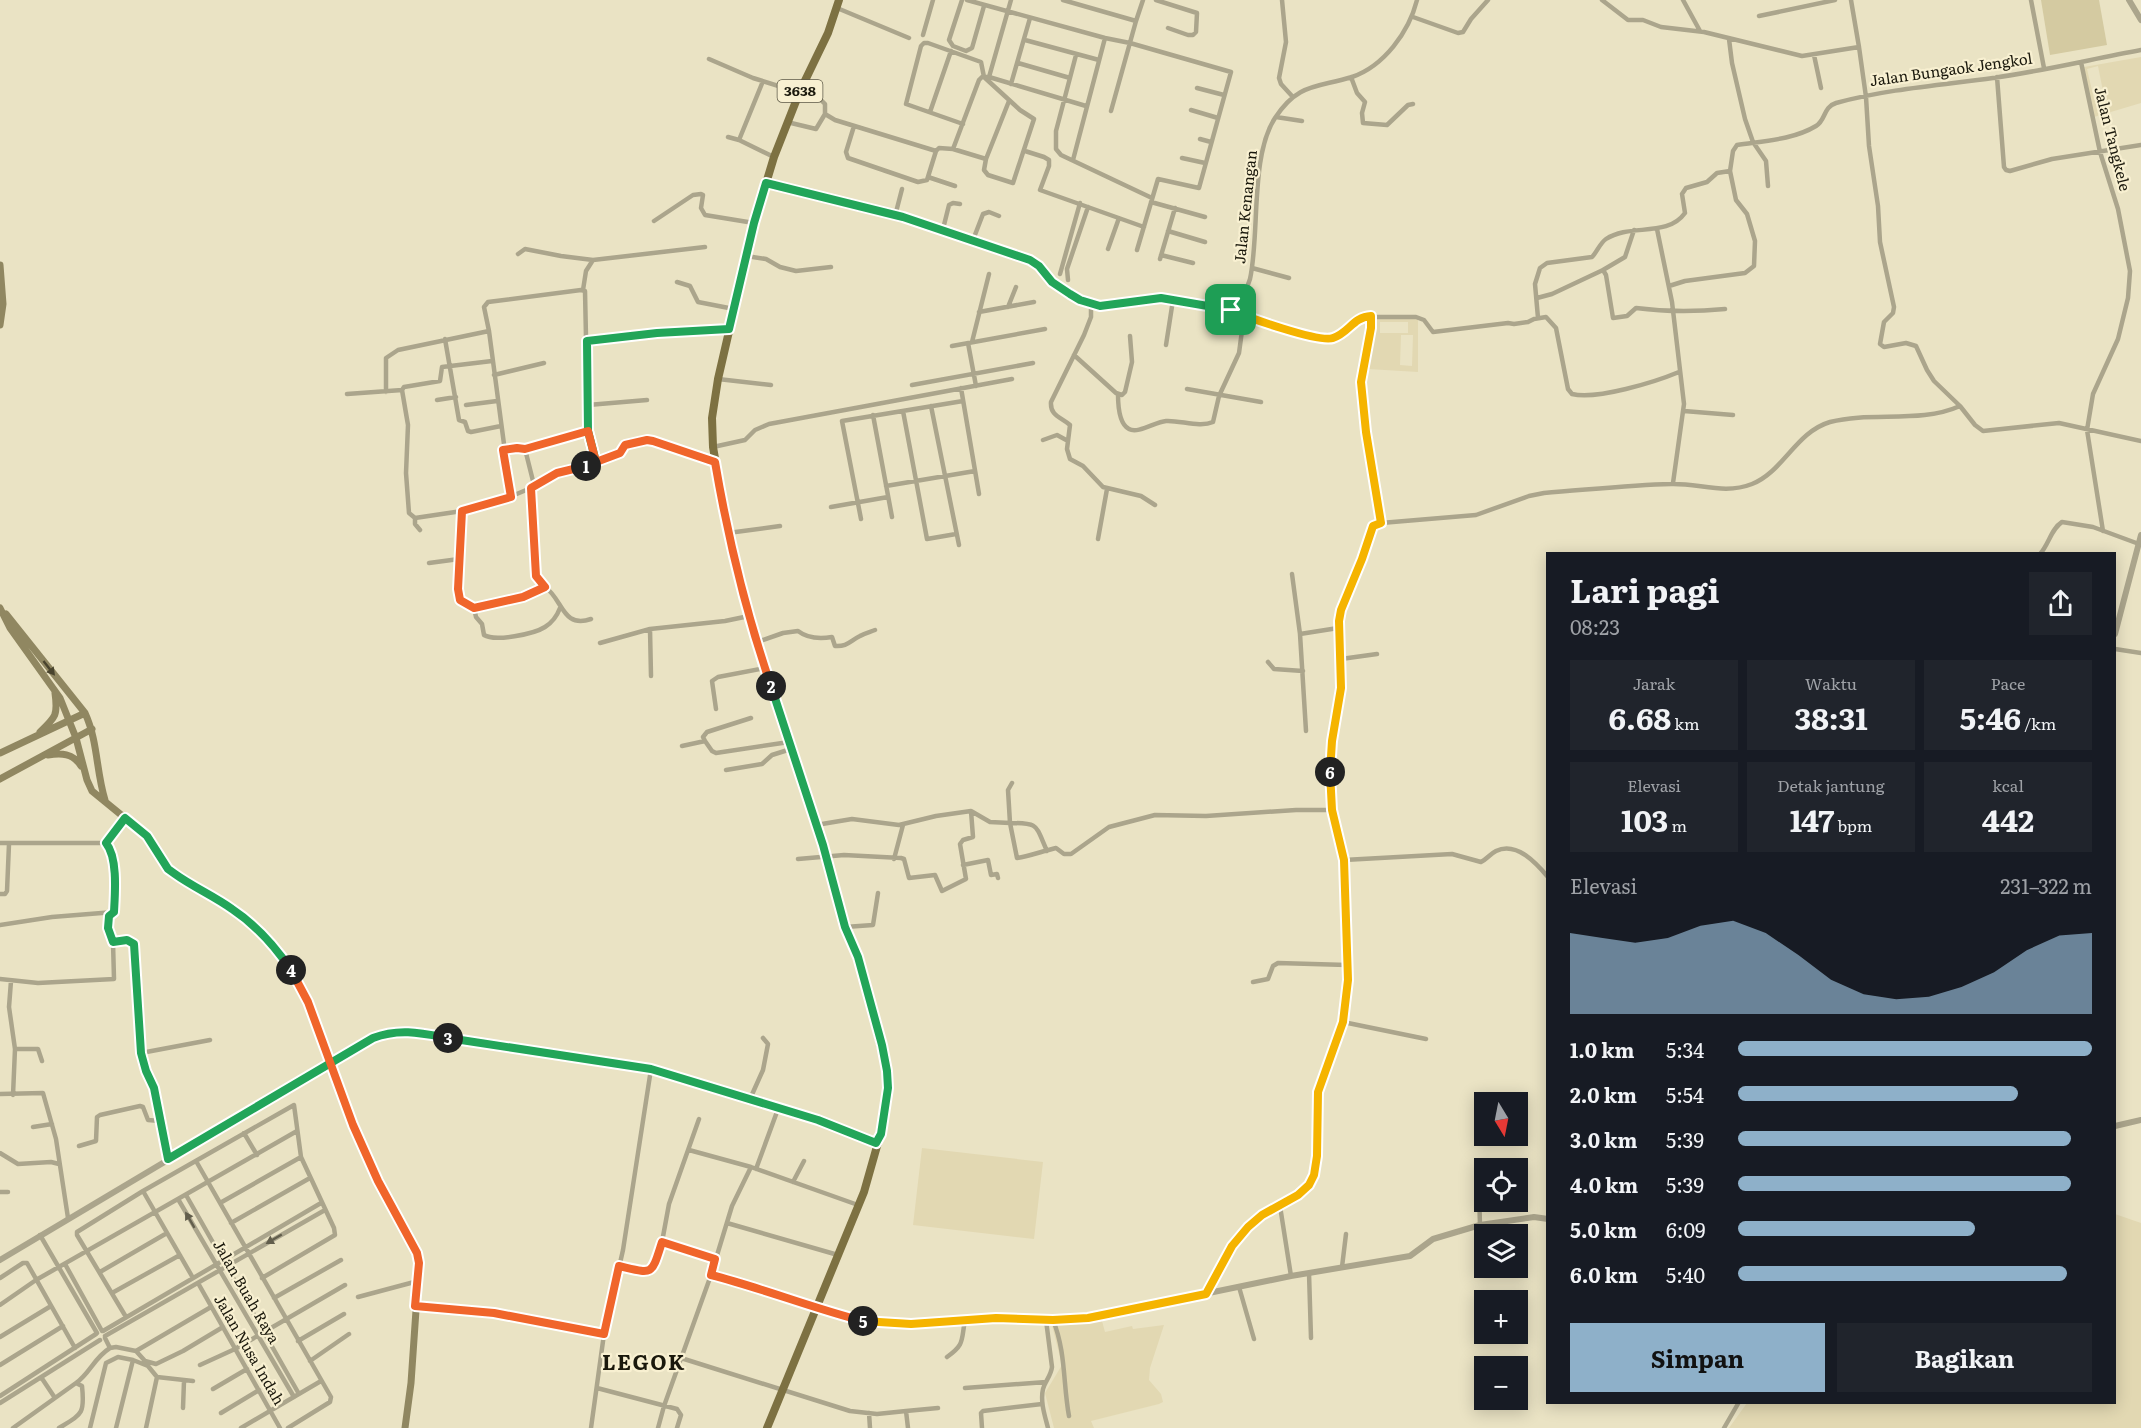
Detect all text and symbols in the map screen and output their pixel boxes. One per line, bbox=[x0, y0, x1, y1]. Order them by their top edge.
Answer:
street label: Jalan Bungaok Jengkol bbox=[1868, 46, 2034, 91]
road number: 3638 bbox=[778, 80, 822, 102]
street label: Jalan Tangkele bbox=[2089, 84, 2138, 194]
street label: Jalan Kenangan bbox=[1227, 149, 1262, 265]
pin bbox=[1205, 284, 1256, 335]
icon: arrive bbox=[1214, 293, 1247, 326]
pin: 1 bbox=[571, 451, 601, 481]
text: 1 bbox=[583, 454, 589, 478]
text: Lari pagi bbox=[1570, 564, 1719, 613]
button: share bbox=[2029, 572, 2092, 635]
text: 08:23 bbox=[1570, 611, 1620, 641]
one-way arrow bbox=[43, 660, 56, 676]
pin: 2 bbox=[756, 671, 786, 701]
text: Jarak bbox=[1633, 671, 1675, 695]
text: Waktu bbox=[1805, 671, 1857, 695]
text: Pace bbox=[1991, 671, 2025, 695]
text: 2 bbox=[767, 674, 775, 698]
text: 6.68 bbox=[1609, 695, 1671, 739]
text: 38:31 bbox=[1794, 695, 1868, 739]
text: 5:46 bbox=[1960, 695, 2021, 739]
text: km bbox=[1671, 711, 1699, 735]
text: /km bbox=[2021, 711, 2056, 735]
pin: 6 bbox=[1315, 757, 1345, 787]
text: 6 bbox=[1325, 760, 1335, 784]
text: Elevasi bbox=[1627, 773, 1681, 797]
text: Detak jantung bbox=[1777, 773, 1885, 797]
text: kcal bbox=[1992, 773, 2024, 797]
text: 103 bbox=[1621, 797, 1668, 841]
text: 147 bbox=[1790, 797, 1834, 841]
text: 442 bbox=[1982, 797, 2034, 841]
text: m bbox=[1668, 813, 1687, 837]
text: bpm bbox=[1834, 813, 1872, 837]
text: Elevasi bbox=[1570, 870, 1637, 900]
text: 231–322 m bbox=[2000, 870, 2092, 900]
pin: 4 bbox=[276, 955, 306, 985]
text: 4 bbox=[286, 958, 296, 982]
pin: 3 bbox=[433, 1023, 463, 1053]
text: 3 bbox=[444, 1026, 452, 1050]
text: 1.0 km bbox=[1570, 1034, 1635, 1064]
text: 5:34 bbox=[1666, 1034, 1704, 1064]
text: 2.0 km bbox=[1570, 1079, 1637, 1109]
text: 5:54 bbox=[1666, 1079, 1704, 1109]
north arrow bbox=[1474, 1092, 1528, 1146]
map controls bbox=[1474, 1092, 1528, 1410]
text: 3.0 km bbox=[1570, 1124, 1637, 1154]
text: 5:39 bbox=[1666, 1124, 1704, 1154]
button: locate bbox=[1474, 1158, 1528, 1212]
text: 4.0 km bbox=[1570, 1169, 1638, 1199]
text: 5:39 bbox=[1666, 1169, 1704, 1199]
one-way arrow bbox=[185, 1212, 196, 1228]
text: 5.0 km bbox=[1570, 1214, 1637, 1244]
text: 6:09 bbox=[1666, 1214, 1705, 1244]
button: layers bbox=[1474, 1224, 1528, 1278]
one-way arrow bbox=[265, 1234, 282, 1244]
street label: Jalan Buah Raya bbox=[208, 1235, 287, 1348]
text: 6.0 km bbox=[1570, 1259, 1638, 1289]
text: 5:40 bbox=[1666, 1259, 1705, 1289]
street label: Jalan Nusa Indah bbox=[209, 1290, 291, 1409]
button: + bbox=[1474, 1290, 1528, 1344]
pin: 5 bbox=[848, 1306, 878, 1336]
text: 5 bbox=[859, 1309, 867, 1333]
button: Simpan bbox=[1570, 1323, 1825, 1392]
button: Bagikan bbox=[1837, 1323, 2092, 1392]
district label: LEGOK bbox=[602, 1345, 686, 1376]
button: − bbox=[1474, 1356, 1528, 1410]

